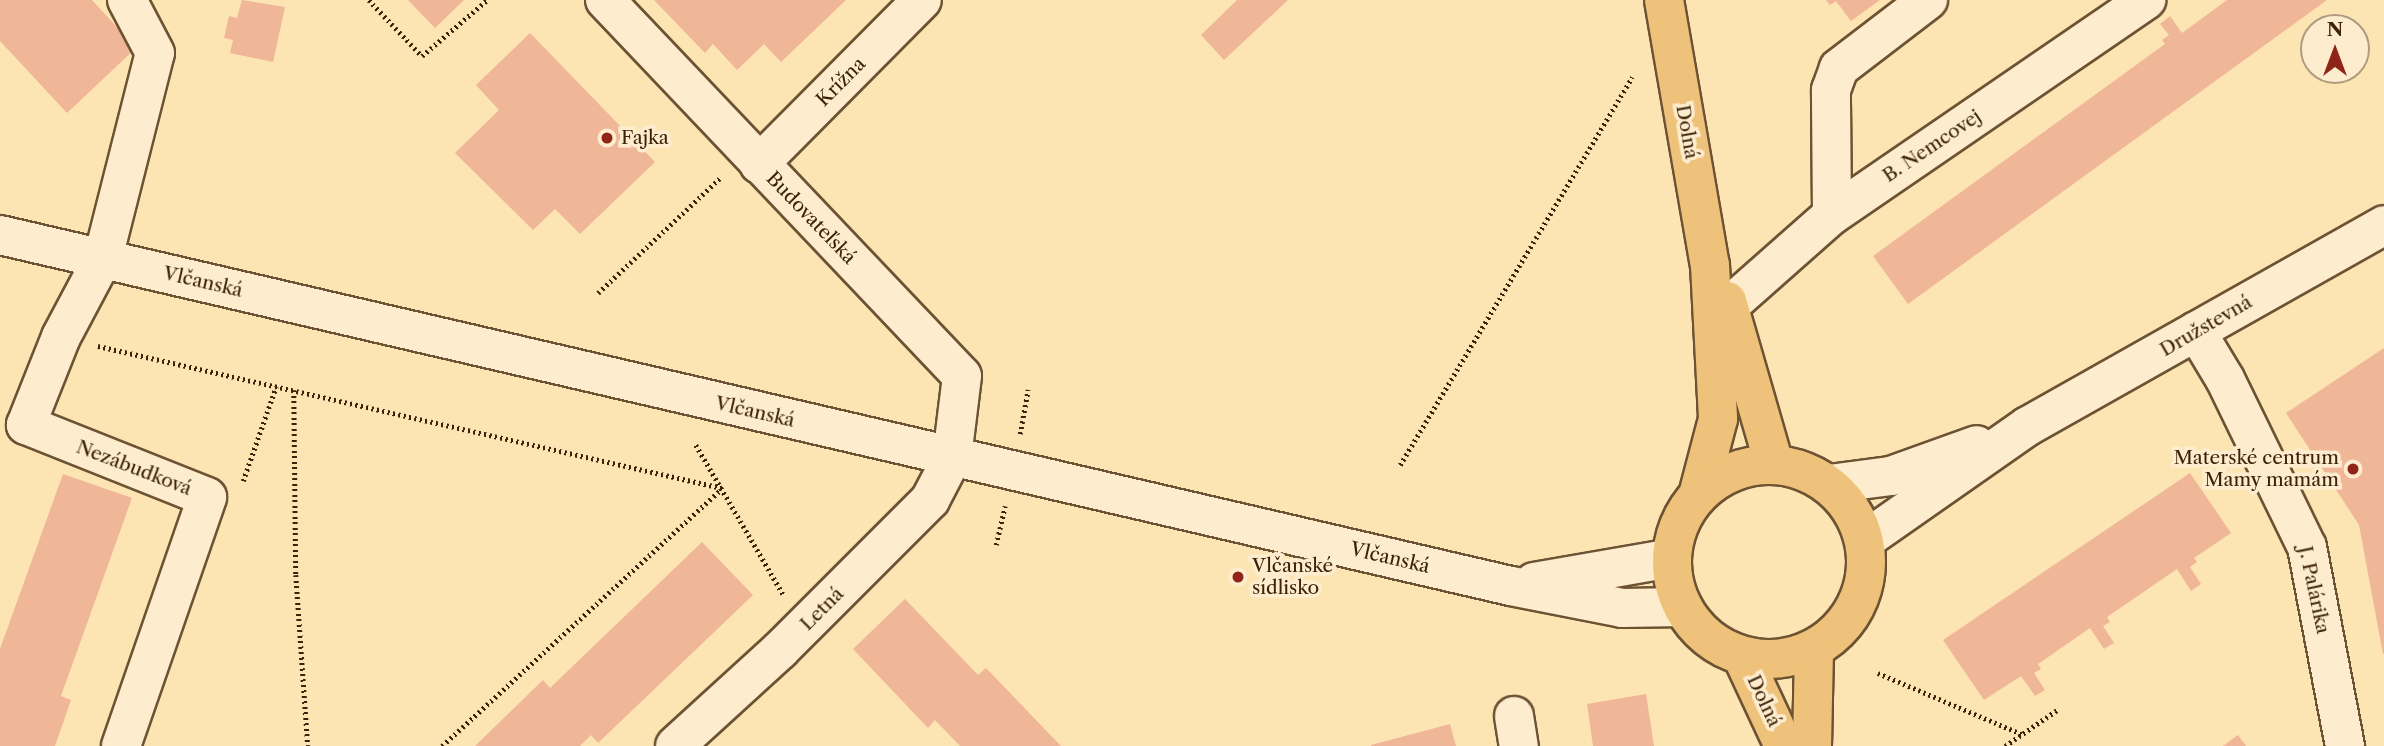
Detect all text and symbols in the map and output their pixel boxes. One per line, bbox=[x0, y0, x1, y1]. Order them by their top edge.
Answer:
north arrow bbox=[2300, 14, 2370, 84]
text: N bbox=[2327, 18, 2343, 41]
street label: Krížna bbox=[812, 53, 870, 111]
street label: Dolná bbox=[1671, 103, 1703, 161]
street label: B. Nemcovej bbox=[1878, 105, 1986, 187]
place label: Fajka bbox=[621, 127, 669, 149]
marker: Fajka bbox=[599, 130, 615, 146]
street label: Budovateľská bbox=[761, 167, 861, 269]
street label: Vlčanská bbox=[161, 262, 245, 302]
street label: Družstevná bbox=[2156, 291, 2256, 361]
street label: Vlčanská bbox=[713, 392, 797, 432]
street label: Nezábudková bbox=[73, 436, 195, 500]
place label: Materské centrum Mamy mamám bbox=[2174, 447, 2339, 491]
marker: Materské centrum Mamy mamám bbox=[2345, 461, 2361, 477]
street label: Vlčanská bbox=[1348, 538, 1432, 578]
street label: J. Palárika bbox=[2294, 544, 2334, 636]
place label: Vlčanské sídlisko bbox=[1252, 555, 1333, 599]
marker: Vlčanské sídlisko bbox=[1230, 569, 1246, 585]
street label: Letná bbox=[796, 583, 848, 635]
street label: Dolná bbox=[1742, 671, 1786, 731]

